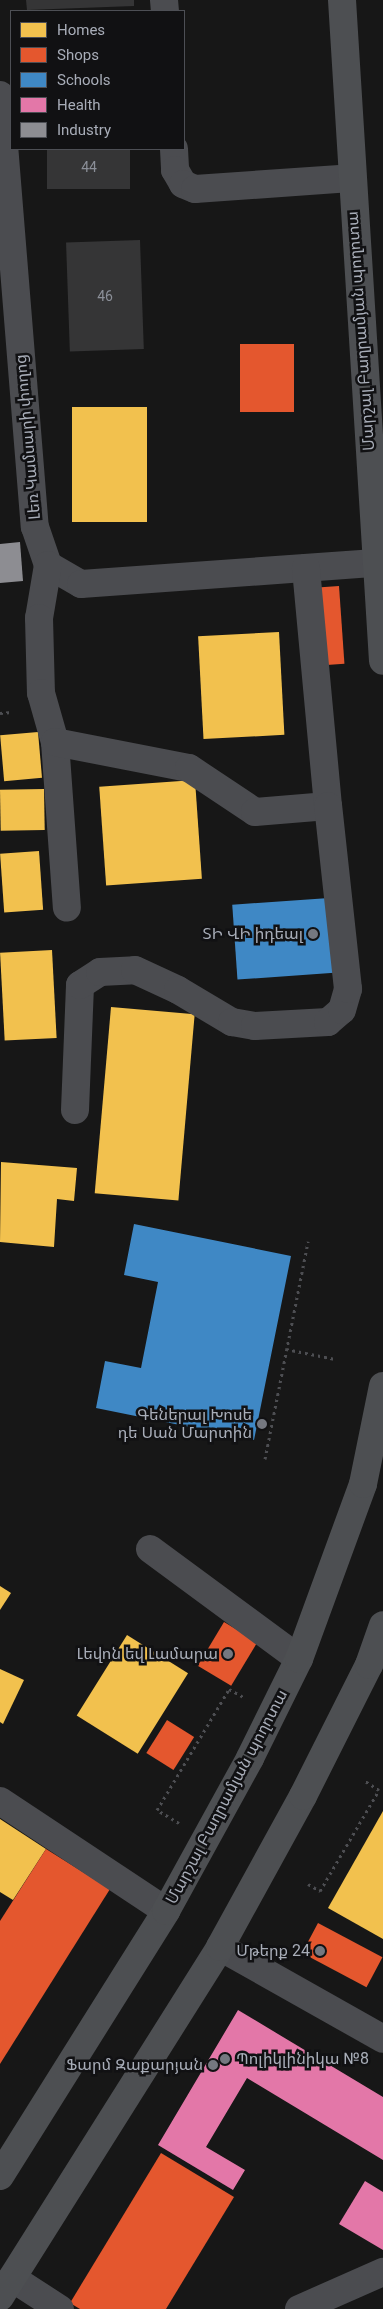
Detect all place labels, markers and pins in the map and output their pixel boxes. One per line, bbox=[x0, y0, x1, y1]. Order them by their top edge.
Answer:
place label: ՏԻ ՎԻ իդեալ bbox=[203, 924, 303, 944]
marker: ՏԻ ՎԻ իդեալ bbox=[307, 928, 319, 940]
place label: Գեներալ Խոսե դե Սան Մարտին bbox=[118, 1405, 252, 1443]
marker: Գեներալ Խոսե դե Սան Մարտին bbox=[256, 1418, 268, 1430]
place label: Լեվոն եվ Լամարա bbox=[77, 1644, 218, 1664]
marker: Լեվոն եվ Լամարա bbox=[222, 1648, 234, 1660]
place label: Մթերք 24 bbox=[236, 1941, 310, 1961]
marker: Մթերք 24 bbox=[314, 1945, 326, 1957]
place label: Պոլիկլինիկա №8 bbox=[236, 2049, 369, 2069]
marker: Պոլիկլինիկա №8 bbox=[218, 2052, 232, 2066]
place label: Ֆարմ Զաքարյան bbox=[66, 2055, 203, 2075]
marker: Ֆարմ Զաքարյան bbox=[207, 2059, 219, 2071]

